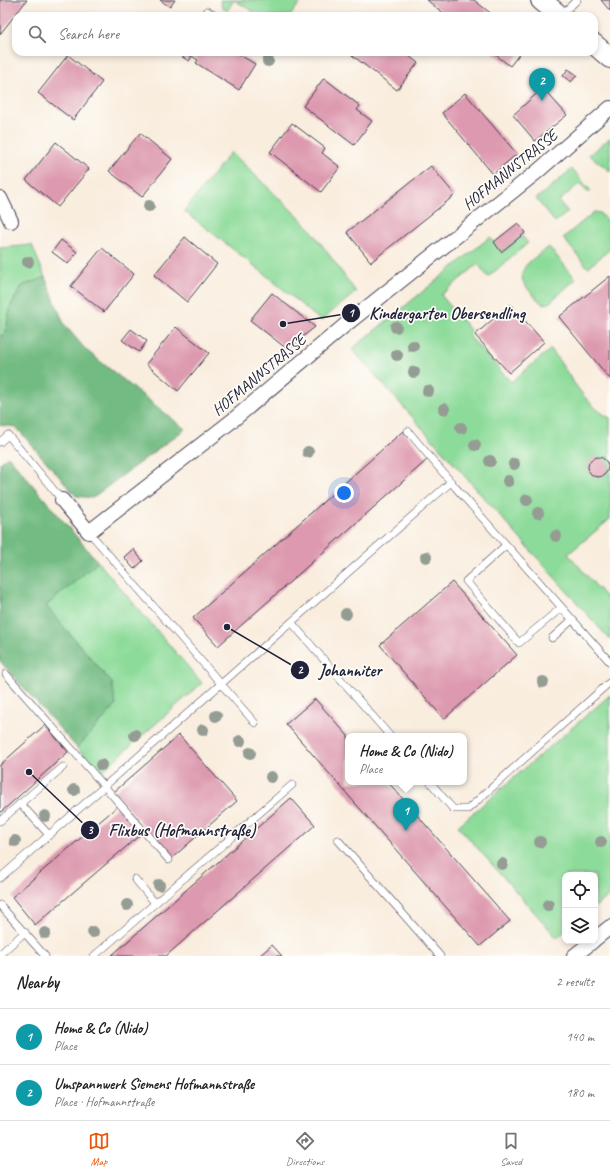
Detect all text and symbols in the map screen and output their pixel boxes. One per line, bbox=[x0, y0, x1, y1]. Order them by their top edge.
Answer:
search box bbox=[12, 12, 598, 56]
icon: search bbox=[26, 23, 48, 45]
text: Search here bbox=[58, 25, 119, 44]
pin: 2 bbox=[529, 68, 555, 101]
street label: HOFMANNSTRASSE bbox=[458, 124, 564, 214]
callout: Kindergarten Obersendling bbox=[341, 298, 532, 327]
text: Kindergarten Obersendling bbox=[369, 303, 527, 324]
text: 1 bbox=[348, 305, 355, 321]
street label: HOFMANNSTRASSE bbox=[208, 328, 312, 420]
your location bbox=[334, 483, 354, 503]
callout: Johanniter bbox=[290, 655, 389, 684]
text: Johanniter bbox=[318, 660, 383, 681]
text: 2 bbox=[297, 662, 304, 678]
popup bbox=[345, 733, 467, 785]
text: Home & Co (Nido) bbox=[359, 742, 453, 761]
text: Place bbox=[359, 761, 382, 777]
pin: 1 bbox=[393, 798, 419, 831]
callout: Flixbus (Hofmannstraße) bbox=[80, 816, 263, 845]
text: Flixbus (Hofmannstraße) bbox=[109, 820, 257, 841]
text: 3 bbox=[87, 822, 94, 838]
map controls bbox=[562, 872, 598, 944]
button: locate bbox=[562, 872, 598, 908]
button: layers bbox=[562, 908, 598, 944]
text: Nearby bbox=[16, 972, 59, 993]
text: 2 results bbox=[556, 974, 594, 990]
text: Home & Co (Nido) bbox=[54, 1019, 147, 1038]
text: 1 bbox=[26, 1029, 32, 1045]
text: 140 m bbox=[566, 1029, 594, 1045]
text: Place bbox=[54, 1038, 77, 1054]
text: Umspannwerk Siemens Hofmannstraße bbox=[54, 1075, 254, 1094]
text: 2 bbox=[26, 1085, 32, 1101]
text: 180 m bbox=[566, 1085, 594, 1101]
text: Place · Hofmannstraße bbox=[54, 1094, 154, 1110]
tab: Map bbox=[88, 1130, 110, 1168]
tab: Directions bbox=[286, 1130, 324, 1168]
tab: Saved bbox=[500, 1130, 522, 1168]

